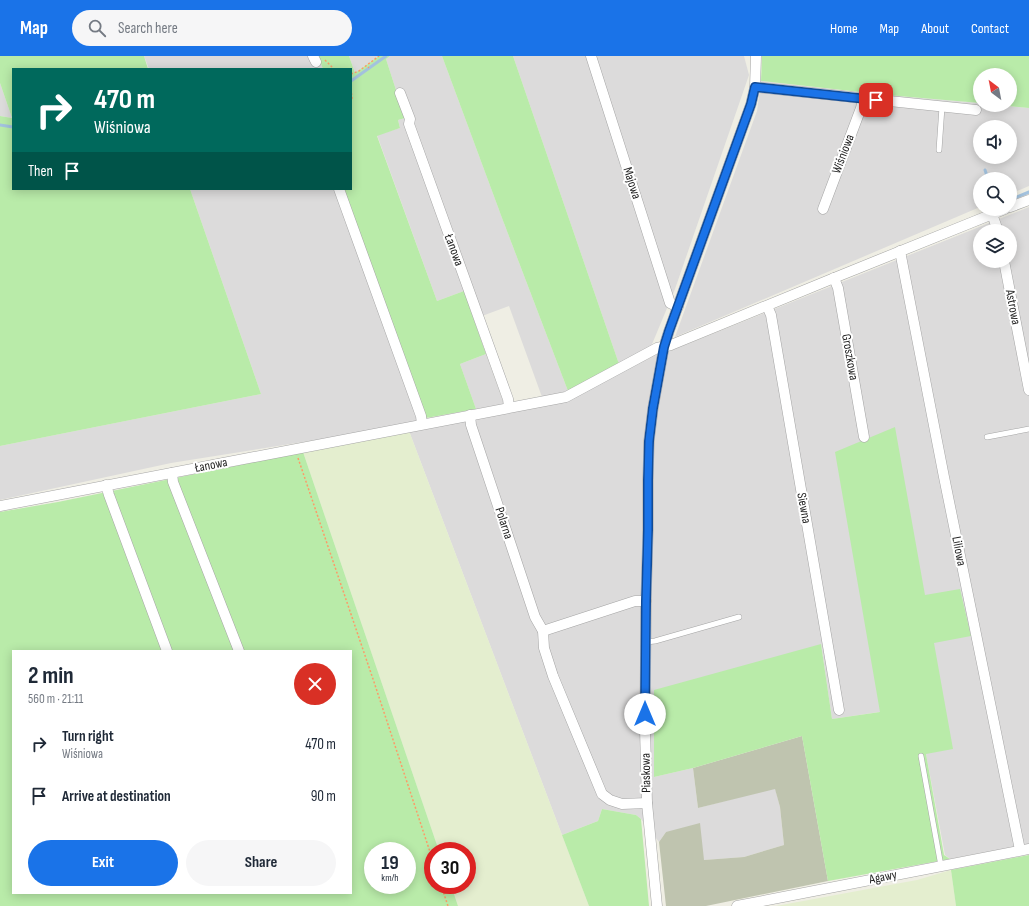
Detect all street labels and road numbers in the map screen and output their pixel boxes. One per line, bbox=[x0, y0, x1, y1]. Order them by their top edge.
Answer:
street label: Wiśniowa bbox=[828, 132, 858, 176]
street label: Majowa bbox=[619, 165, 645, 201]
street label: Łanowa bbox=[441, 231, 467, 268]
street label: Astrowa bbox=[1002, 287, 1024, 326]
street label: Groszkowa bbox=[838, 333, 862, 381]
street label: Łanowa bbox=[192, 454, 229, 476]
street label: Siewna bbox=[793, 491, 815, 525]
street label: Polarna bbox=[491, 505, 517, 541]
street label: Liliowa bbox=[948, 535, 970, 567]
street label: Piaskowa bbox=[638, 753, 654, 793]
street label: Agawy bbox=[867, 866, 898, 888]

